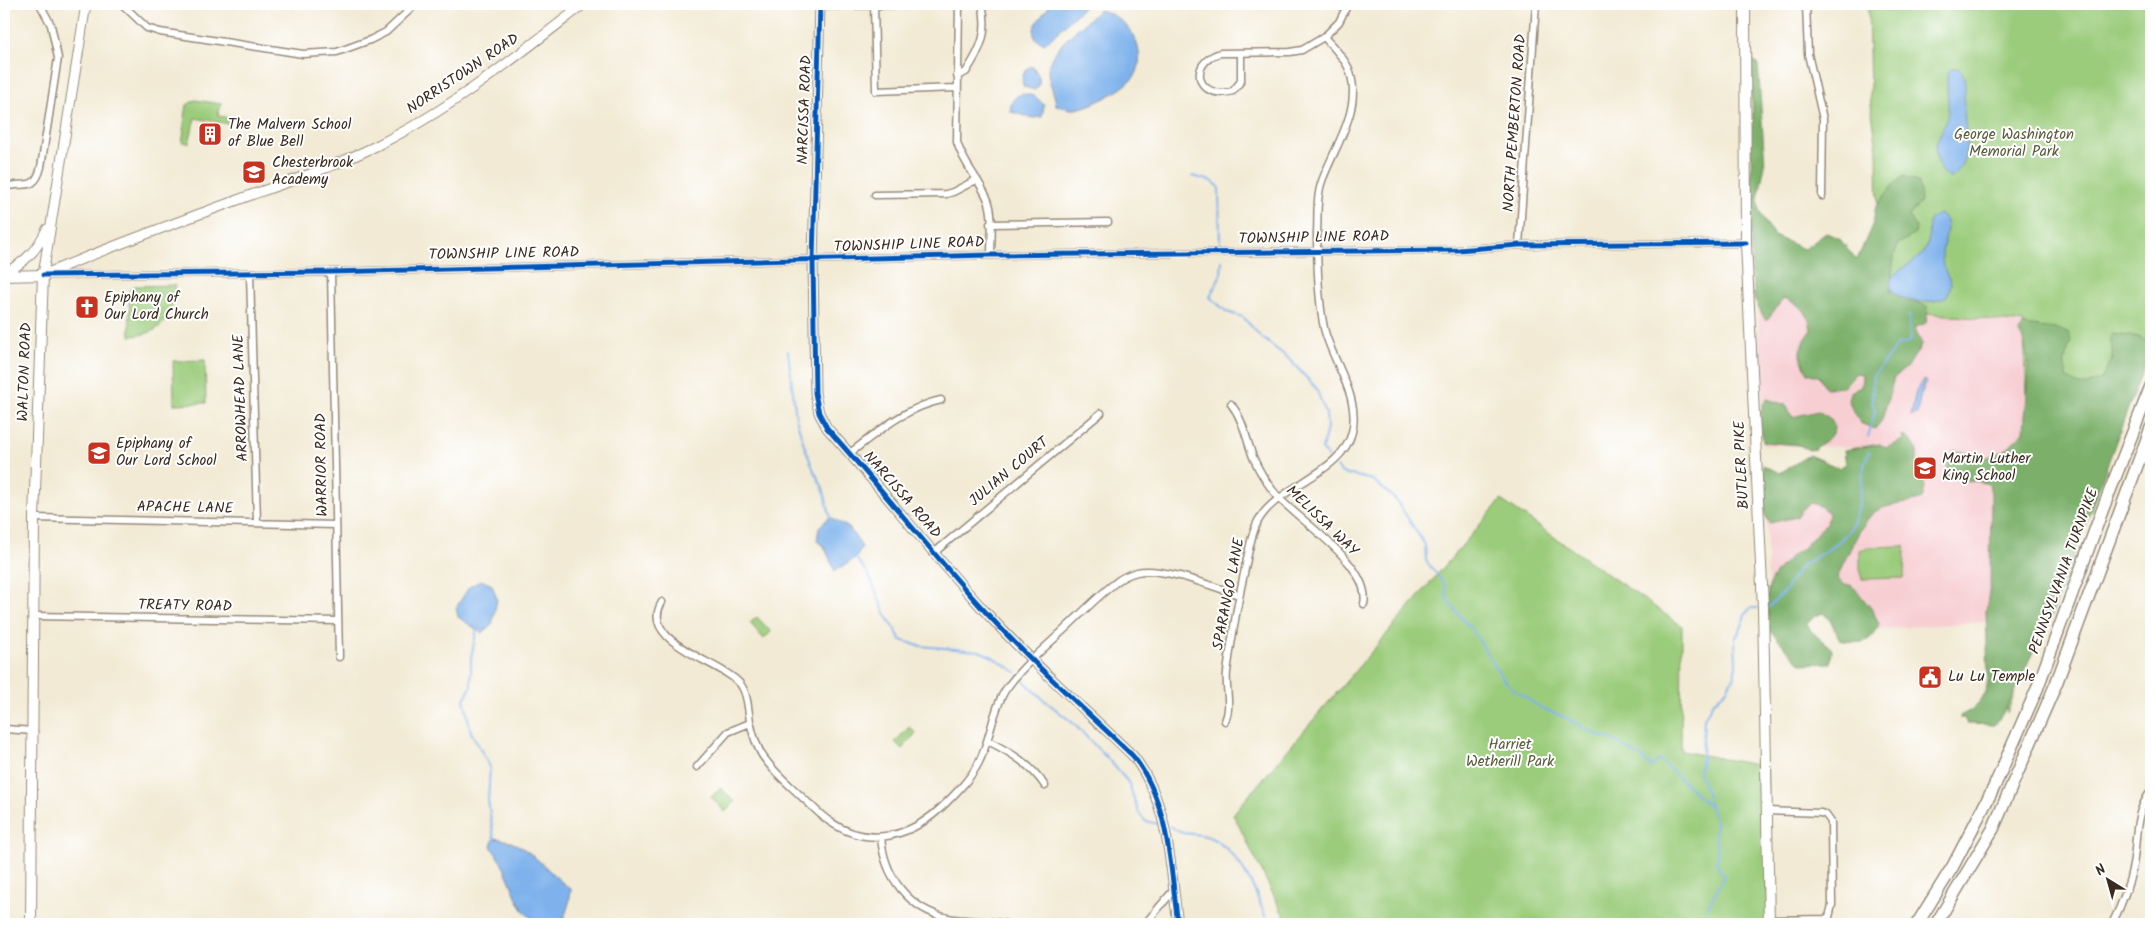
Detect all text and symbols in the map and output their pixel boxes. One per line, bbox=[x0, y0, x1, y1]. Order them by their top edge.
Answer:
street label: NORRISTOWN ROAD bbox=[402, 27, 524, 121]
street label: NORTH PEMBERTON ROAD bbox=[1497, 33, 1533, 213]
street label: NARCISSA ROAD bbox=[791, 55, 819, 165]
place label: The Malvern School of Blue Bell bbox=[228, 113, 352, 154]
building icon: The Malvern School of Blue Bell bbox=[197, 121, 223, 147]
park label: George Washington Memorial Park bbox=[1954, 123, 2074, 164]
place label: Chesterbrook Academy bbox=[272, 151, 354, 192]
school or university icon: Chesterbrook Academy bbox=[241, 159, 267, 185]
street label: TOWNSHIP LINE ROAD bbox=[1239, 225, 1390, 251]
street label: TOWNSHIP LINE ROAD bbox=[833, 230, 985, 260]
street label: TOWNSHIP LINE ROAD bbox=[429, 241, 580, 267]
place label: Epiphany of Our Lord Church bbox=[104, 286, 209, 327]
church icon: Epiphany of Our Lord Church bbox=[74, 294, 100, 320]
street label: WALTON ROAD bbox=[11, 322, 39, 422]
street label: ARROWHEAD LANE bbox=[227, 333, 255, 462]
street label: WARRIOR ROAD bbox=[309, 413, 335, 517]
street label: BUTLER PIKE bbox=[1728, 419, 1756, 510]
street label: JULIAN COURT bbox=[964, 430, 1056, 513]
place label: Epiphany of Our Lord School bbox=[116, 432, 217, 473]
school or university icon: Epiphany of Our Lord School bbox=[86, 440, 112, 466]
street label: NARCISSA ROAD bbox=[857, 446, 947, 544]
place label: Martin Luther King School bbox=[1942, 447, 2031, 488]
school or university icon: Martin Luther King School bbox=[1912, 455, 1938, 481]
street label: MELISSA WAY bbox=[1280, 480, 1365, 563]
street label: PENNSYLVANIA TURNPIKE bbox=[2023, 483, 2106, 658]
street label: APACHE LANE bbox=[137, 495, 235, 521]
street label: SPARANGO LANE bbox=[1206, 535, 1252, 652]
street label: TREATY ROAD bbox=[138, 593, 233, 619]
public building icon: Lu Lu Temple bbox=[1917, 664, 1943, 690]
place label: Lu Lu Temple bbox=[1948, 665, 2035, 689]
park label: Harriet Wetherill Park bbox=[1466, 733, 1555, 774]
north arrow bbox=[2082, 856, 2132, 906]
text: N bbox=[2091, 859, 2111, 882]

